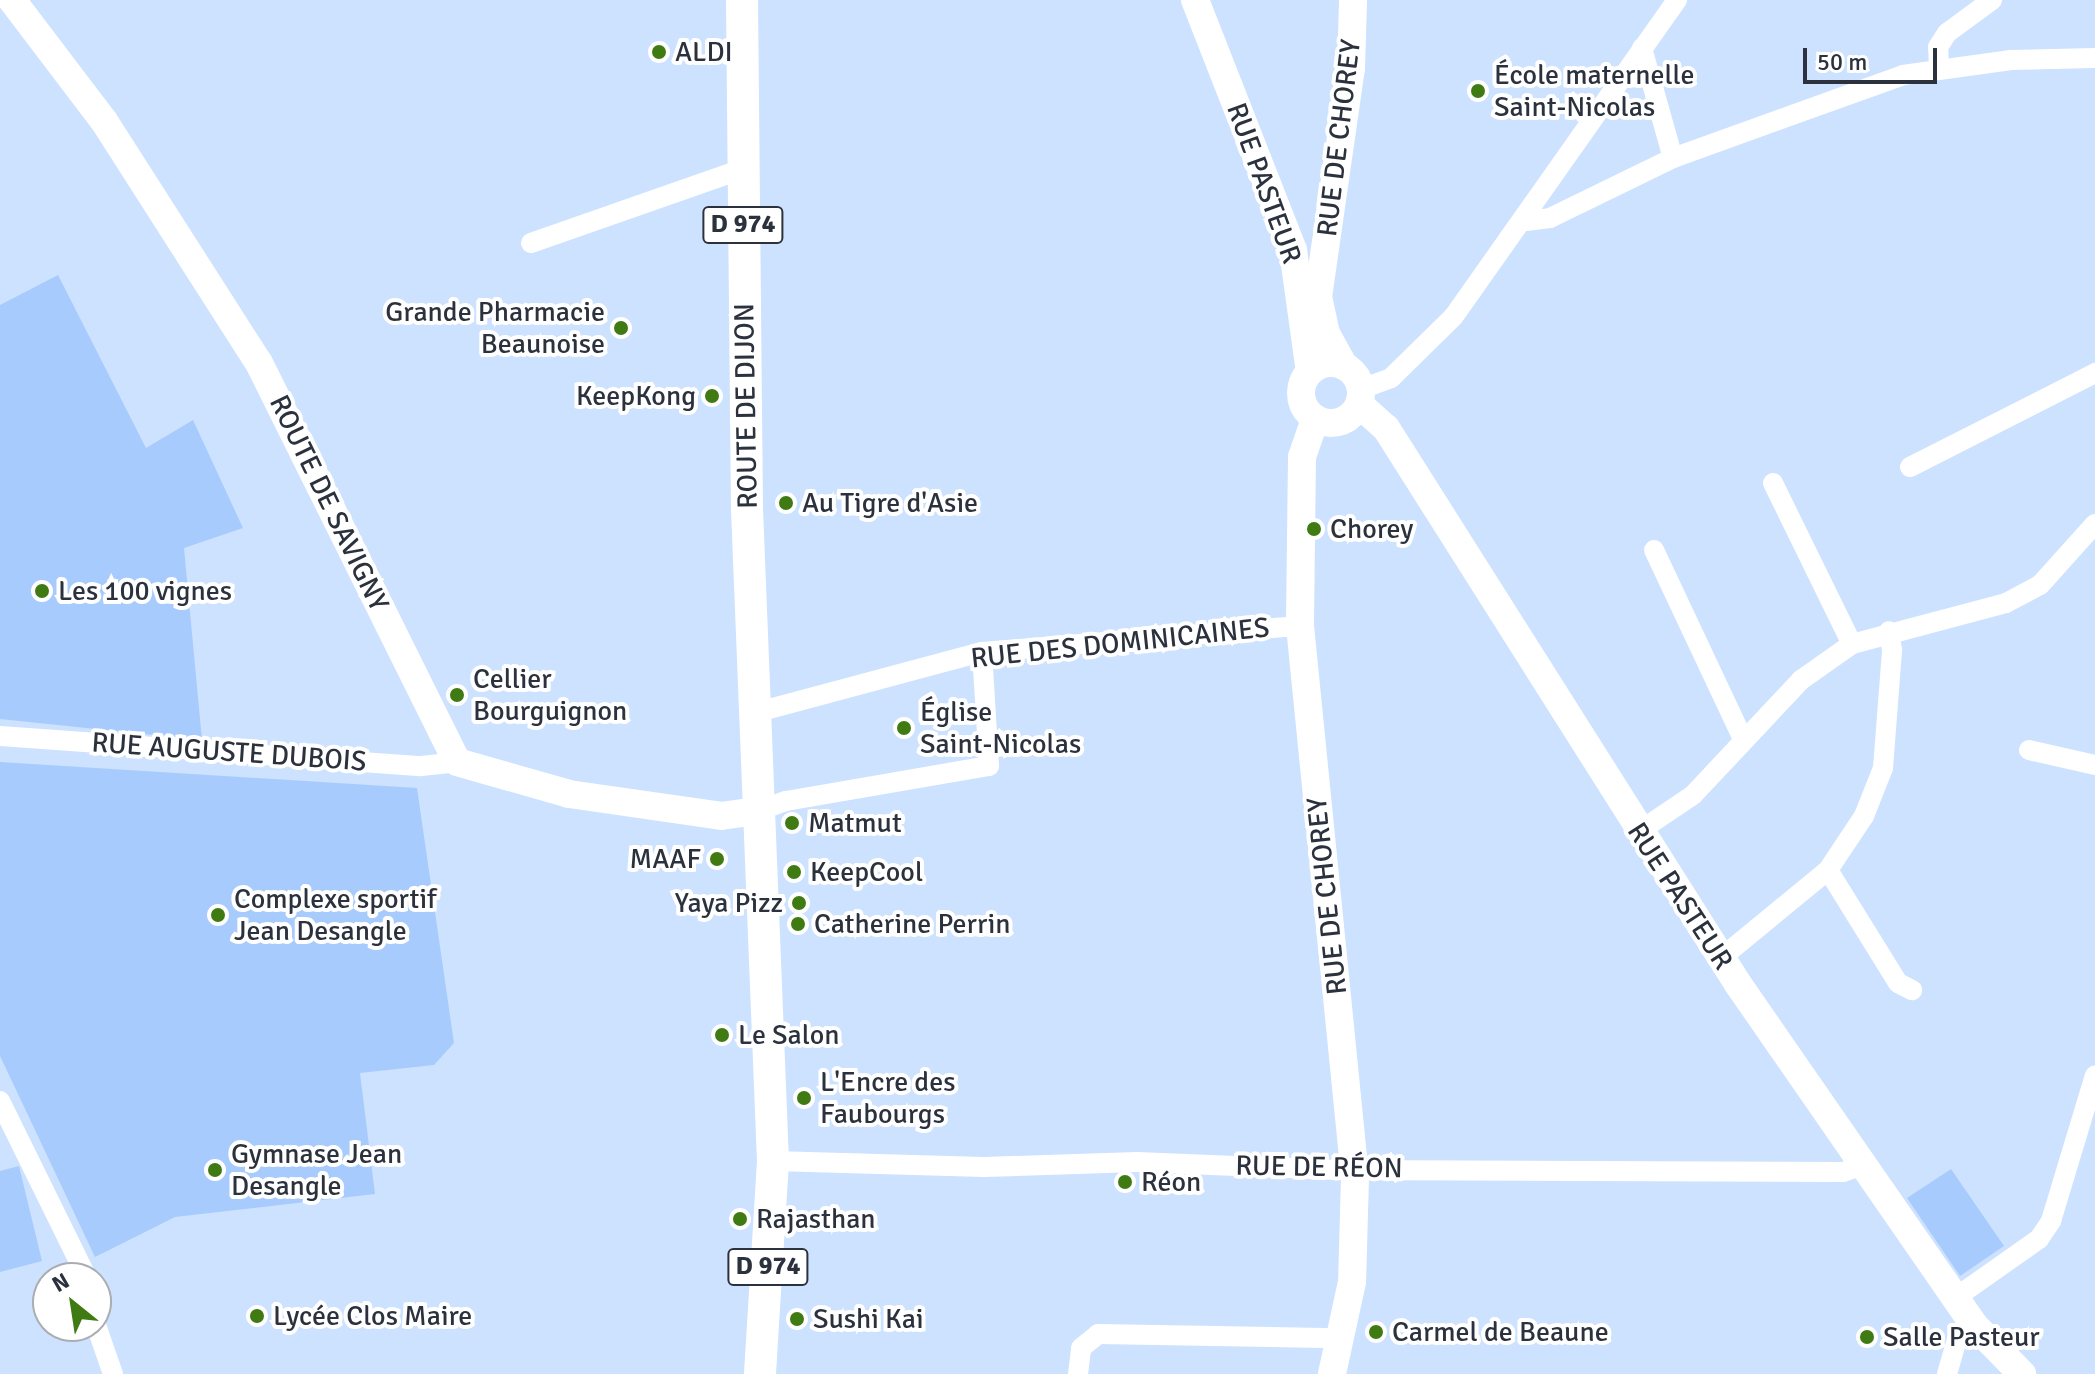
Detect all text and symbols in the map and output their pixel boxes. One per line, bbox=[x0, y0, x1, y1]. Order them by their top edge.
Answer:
scale bar bbox=[1807, 32, 1941, 82]
place label: ALDI bbox=[675, 35, 733, 69]
street label: RUE DE CHOREY bbox=[1310, 38, 1368, 238]
marker: ALDI bbox=[650, 43, 668, 61]
text: 50 m bbox=[1817, 47, 1867, 77]
place label: École maternelle Saint-Nicolas bbox=[1494, 58, 1694, 124]
marker: École maternelle Saint-Nicolas bbox=[1469, 82, 1487, 100]
street label: RUE PASTEUR bbox=[1219, 98, 1309, 268]
road number: D 974 bbox=[701, 203, 785, 247]
place label: Grande Pharmacie Beaunoise bbox=[385, 295, 605, 361]
street label: ROUTE DE DIJON bbox=[727, 303, 765, 509]
marker: Grande Pharmacie Beaunoise bbox=[612, 319, 630, 337]
place label: KeepKong bbox=[576, 379, 696, 413]
marker: KeepKong bbox=[703, 387, 721, 405]
street label: ROUTE DE SAVIGNY bbox=[262, 390, 396, 616]
place label: Au Tigre d'Asie bbox=[802, 486, 978, 520]
marker: Au Tigre d'Asie bbox=[777, 494, 795, 512]
place label: Chorey bbox=[1330, 512, 1413, 546]
marker: Chorey bbox=[1305, 520, 1323, 538]
place label: Les 100 vignes bbox=[58, 574, 232, 608]
marker: Les 100 vignes bbox=[33, 582, 51, 600]
street label: RUE DES DOMINICAINES bbox=[969, 611, 1271, 675]
place label: Cellier Bourguignon bbox=[473, 662, 627, 728]
marker: Cellier Bourguignon bbox=[448, 686, 466, 704]
place label: Église Saint-Nicolas bbox=[920, 695, 1081, 761]
marker: Église Saint-Nicolas bbox=[895, 719, 913, 737]
street label: RUE AUGUSTE DUBOIS bbox=[90, 726, 368, 778]
street label: RUE DE CHOREY bbox=[1300, 796, 1354, 996]
place label: Matmut bbox=[808, 806, 902, 840]
marker: Matmut bbox=[783, 814, 801, 832]
street label: RUE PASTEUR bbox=[1620, 816, 1740, 976]
place label: MAAF bbox=[630, 842, 701, 876]
marker: MAAF bbox=[708, 850, 726, 868]
place label: KeepCool bbox=[810, 855, 923, 889]
marker: KeepCool bbox=[785, 863, 803, 881]
place label: Complexe sportif Jean Desangle bbox=[234, 882, 436, 948]
place label: Yaya Pizz bbox=[675, 886, 783, 920]
marker: Yaya Pizz bbox=[790, 894, 808, 912]
marker: Complexe sportif Jean Desangle bbox=[209, 906, 227, 924]
place label: Catherine Perrin bbox=[814, 907, 1011, 941]
marker: Catherine Perrin bbox=[789, 915, 807, 933]
place label: Le Salon bbox=[738, 1018, 840, 1052]
marker: Le Salon bbox=[713, 1026, 731, 1044]
place label: L'Encre des Faubourgs bbox=[820, 1065, 955, 1131]
marker: L'Encre des Faubourgs bbox=[795, 1089, 813, 1107]
place label: Gymnase Jean Desangle bbox=[231, 1137, 402, 1203]
street label: RUE DE RÉON bbox=[1235, 1149, 1403, 1185]
marker: Gymnase Jean Desangle bbox=[206, 1161, 224, 1179]
place label: Réon bbox=[1141, 1165, 1201, 1199]
marker: Réon bbox=[1116, 1173, 1134, 1191]
place label: Rajasthan bbox=[756, 1202, 876, 1236]
marker: Rajasthan bbox=[731, 1210, 749, 1228]
road number: D 974 bbox=[726, 1245, 810, 1289]
north arrow bbox=[32, 1262, 112, 1342]
text: N bbox=[47, 1267, 74, 1298]
place label: Lycée Clos Maire bbox=[273, 1299, 472, 1333]
place label: Sushi Kai bbox=[813, 1302, 924, 1336]
marker: Lycée Clos Maire bbox=[248, 1307, 266, 1325]
marker: Sushi Kai bbox=[788, 1310, 806, 1328]
place label: Carmel de Beaune bbox=[1392, 1315, 1609, 1349]
place label: Salle Pasteur bbox=[1883, 1320, 2040, 1354]
marker: Carmel de Beaune bbox=[1367, 1323, 1385, 1341]
marker: Salle Pasteur bbox=[1858, 1328, 1876, 1346]

